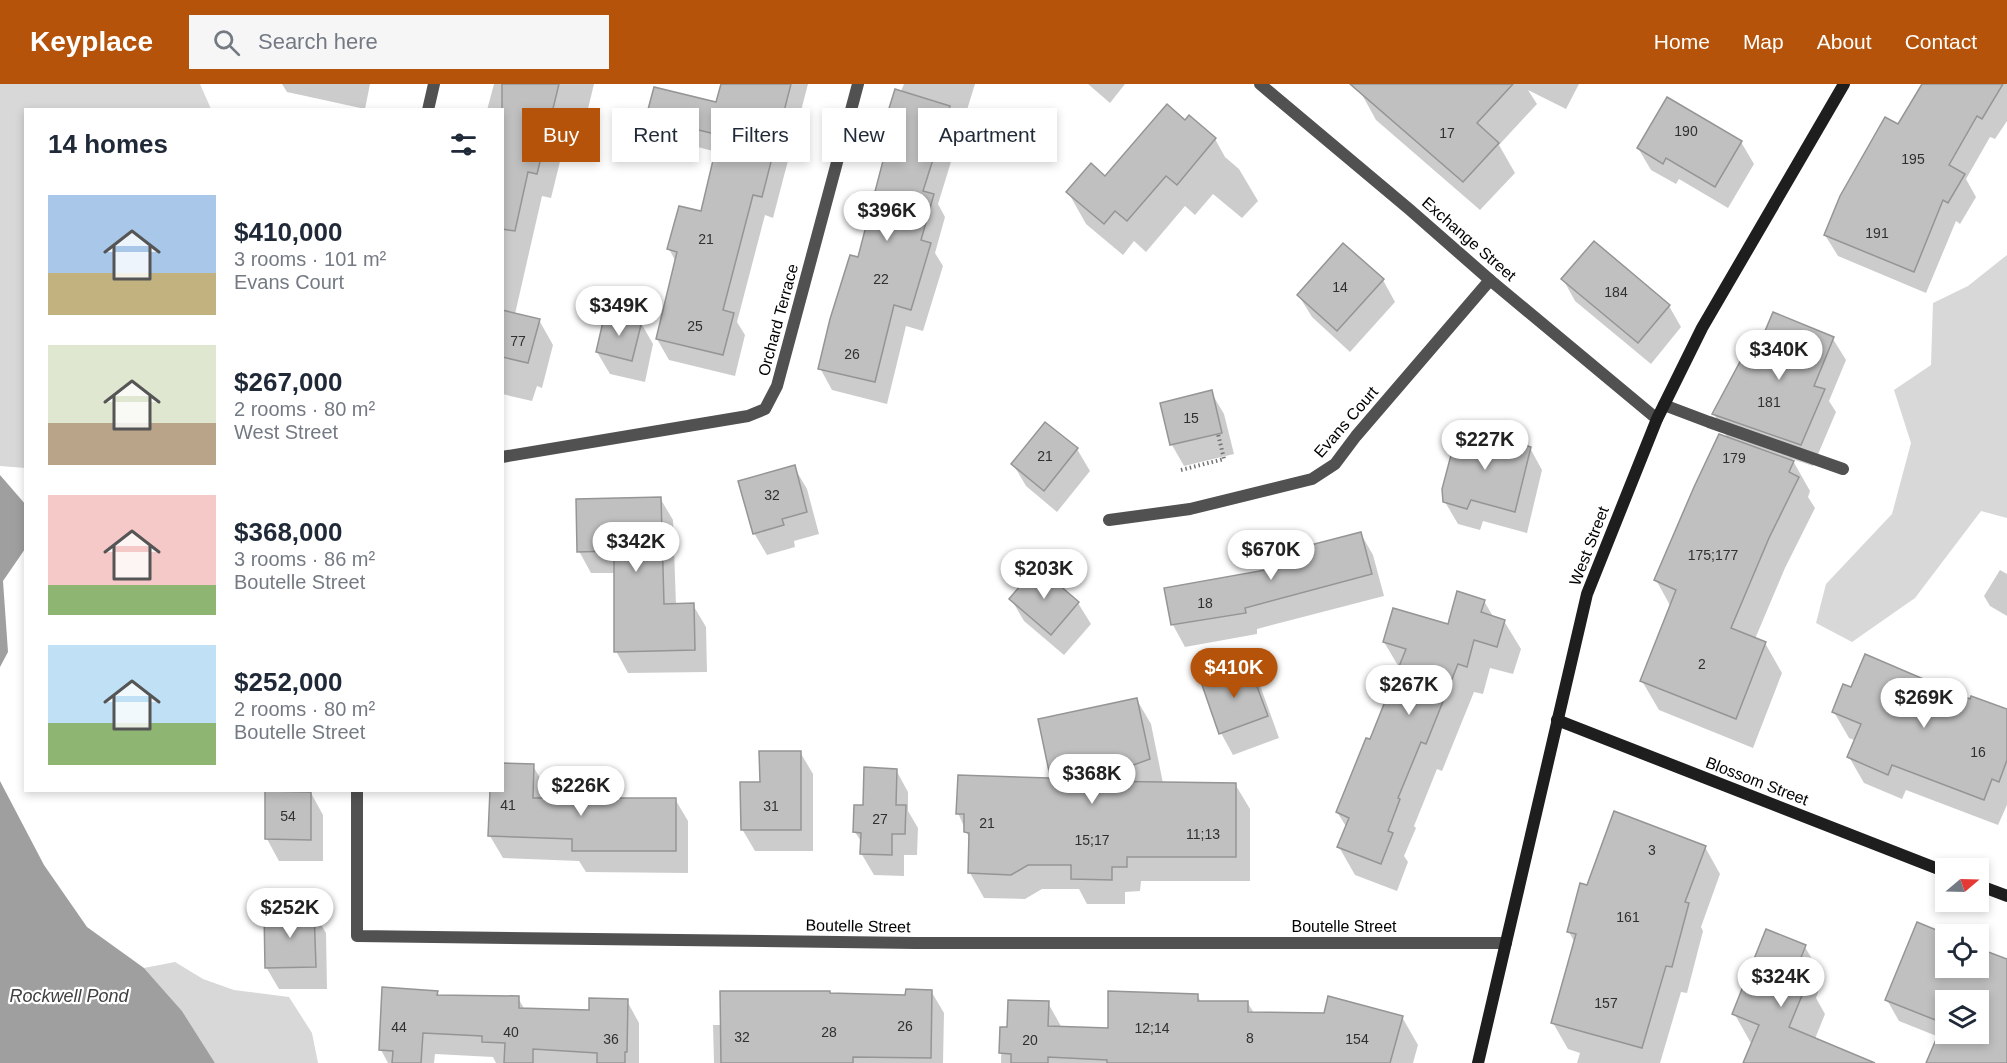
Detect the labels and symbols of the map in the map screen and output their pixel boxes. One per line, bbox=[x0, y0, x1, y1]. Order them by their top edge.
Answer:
house number: 190 bbox=[1674, 123, 1698, 139]
house number: 17 bbox=[1439, 125, 1455, 141]
house number: 195 bbox=[1901, 151, 1925, 167]
pin: $396K bbox=[845, 191, 929, 242]
street label: Exchange Street bbox=[1419, 194, 1520, 285]
house number: 191 bbox=[1865, 225, 1889, 241]
house number: 21 bbox=[698, 231, 714, 247]
street label: Orchard Terrace bbox=[755, 262, 801, 378]
house number: 22 bbox=[873, 271, 889, 287]
house number: 14 bbox=[1332, 279, 1348, 295]
house number: 184 bbox=[1604, 284, 1628, 300]
pin: $349K bbox=[577, 286, 661, 337]
house number: 25 bbox=[687, 318, 703, 334]
pin: $340K bbox=[1737, 330, 1821, 381]
house number: 77 bbox=[510, 333, 526, 349]
house number: 26 bbox=[844, 346, 860, 362]
street label: Evans Court bbox=[1311, 383, 1382, 461]
house number: 181 bbox=[1757, 394, 1781, 410]
house number: 15 bbox=[1183, 410, 1199, 426]
pin: $227K bbox=[1443, 420, 1527, 471]
house number: 21 bbox=[1037, 448, 1053, 464]
house number: 179 bbox=[1722, 450, 1746, 466]
house number: 32 bbox=[764, 487, 780, 503]
street label: West Street bbox=[1566, 504, 1612, 588]
pin: $342K bbox=[594, 522, 678, 573]
pin: $670K bbox=[1229, 530, 1313, 581]
house number: 175;177 bbox=[1688, 547, 1739, 563]
pin: $203K bbox=[1002, 549, 1086, 600]
house number: 18 bbox=[1197, 595, 1213, 611]
pin: $410K bbox=[1192, 648, 1276, 699]
house number: 2 bbox=[1698, 656, 1706, 672]
pin: $267K bbox=[1367, 665, 1451, 716]
pin: $269K bbox=[1882, 678, 1966, 729]
house number: 16 bbox=[1970, 744, 1986, 760]
pin: $368K bbox=[1050, 754, 1134, 805]
street label: Blossom Street bbox=[1703, 754, 1811, 809]
pin: $226K bbox=[539, 766, 623, 817]
house number: 41 bbox=[500, 797, 516, 813]
house number: 31 bbox=[763, 798, 779, 814]
house number: 54 bbox=[280, 808, 296, 824]
house number: 27 bbox=[872, 811, 888, 827]
house number: 21 bbox=[979, 815, 995, 831]
house number: 11;13 bbox=[1186, 826, 1220, 842]
house number: 15;17 bbox=[1074, 832, 1110, 848]
house number: 3 bbox=[1648, 842, 1656, 858]
north arrow bbox=[1935, 858, 1989, 912]
pin: $252K bbox=[248, 888, 332, 939]
house number: 161 bbox=[1616, 909, 1640, 925]
street label: Boutelle Street bbox=[805, 917, 911, 935]
street label: Boutelle Street bbox=[1292, 918, 1397, 935]
pin: $324K bbox=[1739, 957, 1823, 1008]
water label: Rockwell Pond bbox=[9, 986, 130, 1006]
house number: 157 bbox=[1594, 995, 1618, 1011]
house number: 26 bbox=[897, 1018, 913, 1034]
house number: 44 bbox=[391, 1019, 407, 1035]
house number: 12;14 bbox=[1134, 1020, 1170, 1036]
house number: 40 bbox=[503, 1024, 519, 1040]
house number: 28 bbox=[821, 1024, 837, 1040]
house number: 32 bbox=[734, 1029, 750, 1045]
house number: 8 bbox=[1246, 1030, 1254, 1046]
house number: 36 bbox=[603, 1031, 619, 1047]
house number: 154 bbox=[1345, 1031, 1369, 1047]
house number: 20 bbox=[1022, 1032, 1038, 1048]

